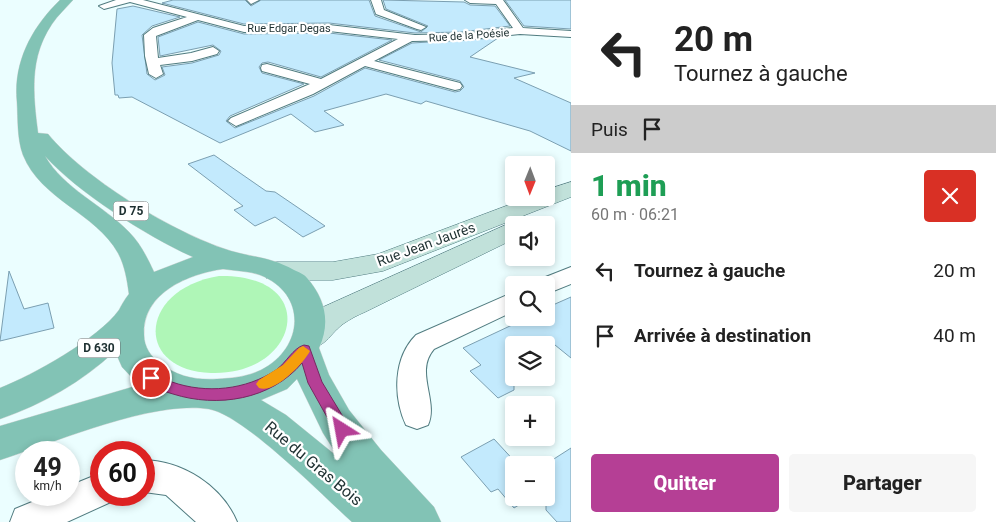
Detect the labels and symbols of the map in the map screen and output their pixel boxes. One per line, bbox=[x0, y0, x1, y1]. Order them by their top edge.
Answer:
street label: Rue Edgar Degas bbox=[247, 22, 331, 35]
street label: Rue de la Poésie bbox=[428, 26, 510, 45]
north arrow bbox=[505, 156, 555, 206]
road number: D 75 bbox=[114, 202, 148, 220]
street label: Rue Jean Jaurès bbox=[375, 219, 477, 269]
road number: D 630 bbox=[78, 338, 120, 358]
pin bbox=[130, 357, 172, 399]
position arrow bbox=[315, 403, 367, 455]
street label: Rue du Gras Bois bbox=[261, 417, 366, 510]
speed limit sign: 60 bbox=[90, 441, 155, 506]

